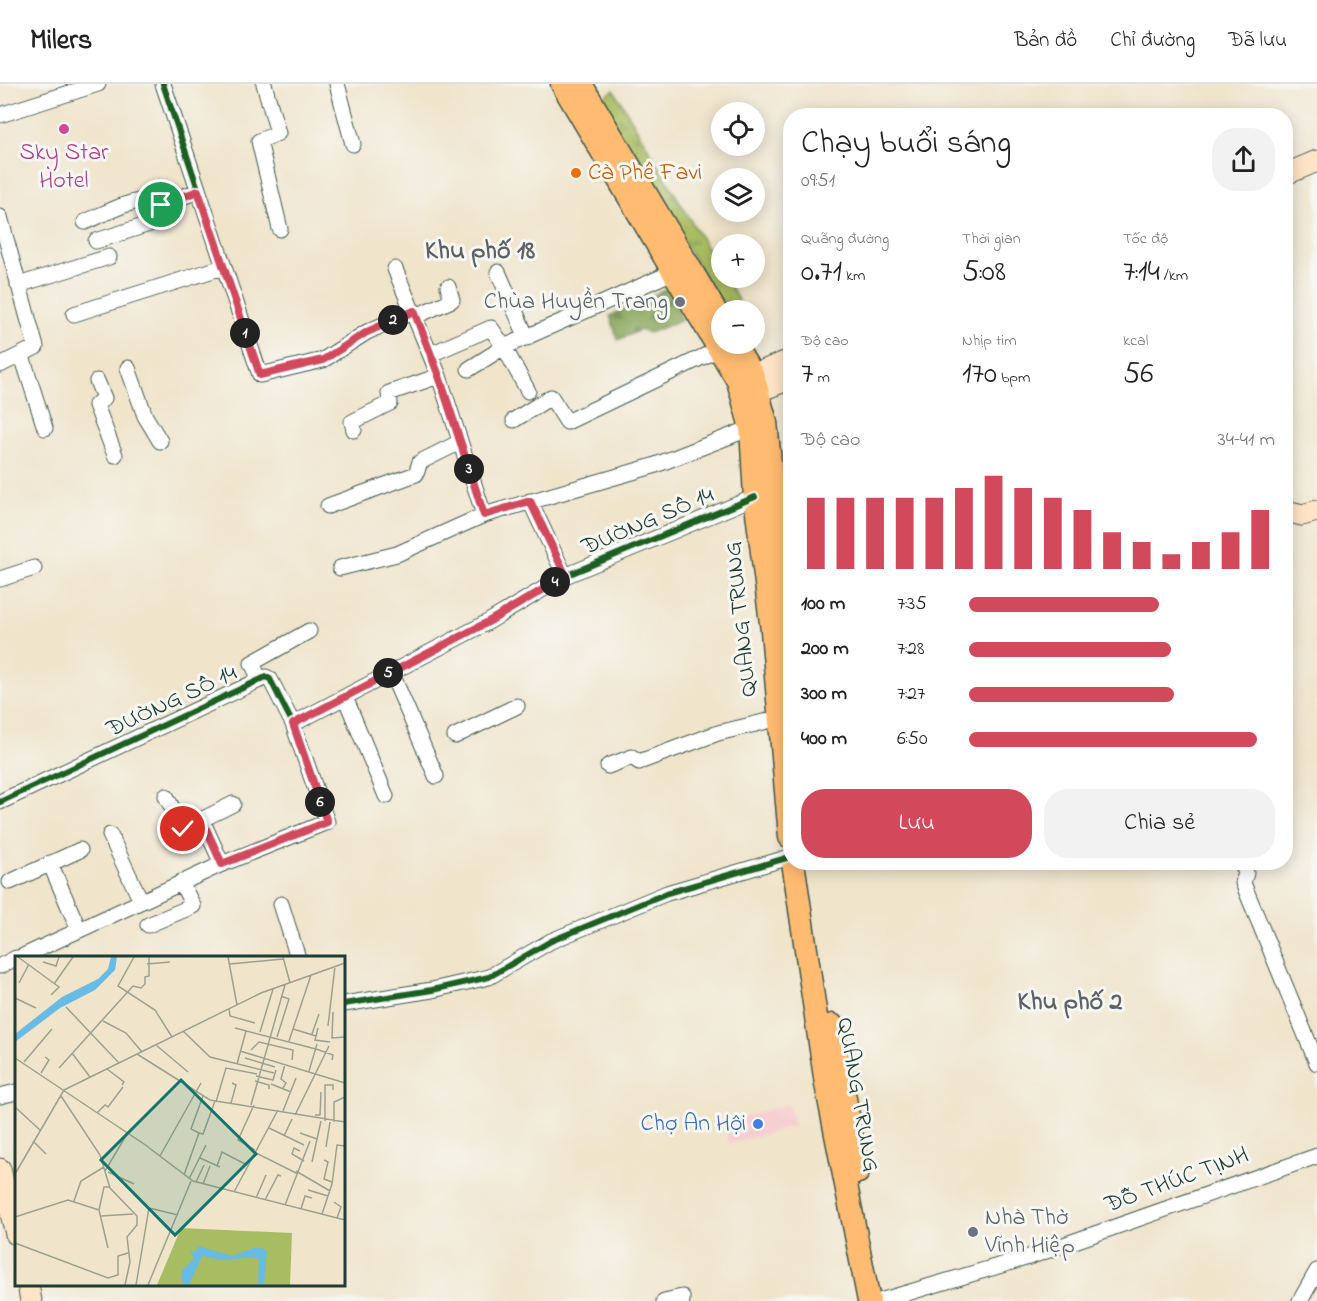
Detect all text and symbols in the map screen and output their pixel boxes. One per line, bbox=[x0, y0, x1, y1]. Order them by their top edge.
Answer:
text: Milers bbox=[30, 21, 92, 62]
text: Bản đồ bbox=[1014, 26, 1077, 56]
text: Chỉ đường bbox=[1110, 26, 1195, 56]
text: Đã lưu bbox=[1228, 26, 1287, 56]
map controls bbox=[711, 102, 765, 354]
button: locate bbox=[711, 102, 765, 156]
text: Chạy buổi sáng bbox=[801, 120, 1011, 168]
marker: Sky Star Hotel bbox=[57, 122, 71, 136]
button: share bbox=[1212, 128, 1275, 191]
place label: Sky Star Hotel bbox=[19, 136, 109, 199]
place label: Cà Phê Favi bbox=[588, 156, 702, 191]
marker: Cà Phê Favi bbox=[569, 166, 583, 180]
text: 09:51 bbox=[801, 167, 835, 196]
button: layers bbox=[711, 168, 765, 222]
pin bbox=[135, 179, 186, 230]
icon: arrive bbox=[144, 188, 177, 221]
text: Quãng đường bbox=[801, 227, 889, 251]
text: Thời gian bbox=[962, 227, 1021, 251]
text: Tốc độ bbox=[1123, 227, 1168, 251]
district label: Khu phố 18 bbox=[425, 233, 535, 271]
button: + bbox=[711, 234, 765, 288]
text: 0.71 bbox=[801, 251, 842, 295]
text: 5:08 bbox=[962, 251, 1006, 295]
text: 7:14 bbox=[1123, 251, 1160, 295]
text: km bbox=[842, 264, 865, 288]
text: /km bbox=[1160, 264, 1188, 288]
place label: Chùa Huyền Trang bbox=[484, 285, 668, 321]
marker: Chùa Huyền Trang bbox=[673, 295, 687, 309]
button: − bbox=[711, 300, 765, 354]
pin: 2 bbox=[378, 305, 408, 335]
text: 2 bbox=[389, 308, 397, 332]
pin: 1 bbox=[230, 318, 260, 348]
text: 1 bbox=[242, 321, 248, 345]
text: Độ cao bbox=[801, 329, 849, 353]
text: Nhịp tim bbox=[962, 329, 1017, 353]
text: kcal bbox=[1123, 329, 1148, 353]
text: 7 bbox=[801, 353, 813, 397]
text: 170 bbox=[962, 353, 997, 397]
text: 56 bbox=[1123, 353, 1153, 397]
text: m bbox=[813, 366, 830, 390]
text: bpm bbox=[997, 366, 1030, 390]
text: Độ cao bbox=[801, 426, 861, 455]
text: 34–41 m bbox=[1218, 426, 1275, 455]
pin: 3 bbox=[454, 454, 484, 484]
text: 3 bbox=[466, 457, 472, 481]
street label: ĐƯỜNG SỐ 14 bbox=[576, 478, 720, 566]
street label: QUANG TRUNG bbox=[716, 540, 768, 698]
pin: 4 bbox=[540, 567, 570, 597]
text: 4 bbox=[552, 570, 558, 594]
text: 100 m bbox=[801, 590, 845, 619]
text: 7:35 bbox=[897, 590, 927, 619]
text: 200 m bbox=[801, 635, 849, 664]
text: 7:28 bbox=[897, 635, 924, 664]
street label: ĐƯỜNG SỐ 14 bbox=[100, 656, 243, 748]
pin: 5 bbox=[373, 658, 403, 688]
text: 5 bbox=[383, 661, 393, 685]
text: 300 m bbox=[801, 680, 847, 709]
text: 7:27 bbox=[897, 680, 925, 709]
text: 400 m bbox=[801, 725, 847, 754]
text: 6:50 bbox=[897, 725, 928, 754]
pin: 6 bbox=[305, 787, 335, 817]
button: Lưu bbox=[801, 789, 1032, 858]
button: Chia sẻ bbox=[1044, 789, 1275, 858]
text: 6 bbox=[316, 790, 324, 814]
pin bbox=[157, 803, 208, 854]
icon: check bbox=[166, 812, 199, 845]
inset map bbox=[15, 956, 345, 1286]
district label: Khu phố 2 bbox=[1018, 984, 1123, 1022]
street label: QUANG TRUNG bbox=[826, 1015, 888, 1175]
place label: Chợ An Hội bbox=[640, 1107, 746, 1142]
marker: Chợ An Hội bbox=[751, 1117, 765, 1131]
street label: ĐỖ THÚC TỊNH bbox=[1099, 1139, 1254, 1224]
place label: Nhà Thờ Vĩnh Hiệp bbox=[984, 1201, 1075, 1264]
marker: Nhà Thờ Vĩnh Hiệp bbox=[966, 1225, 980, 1239]

